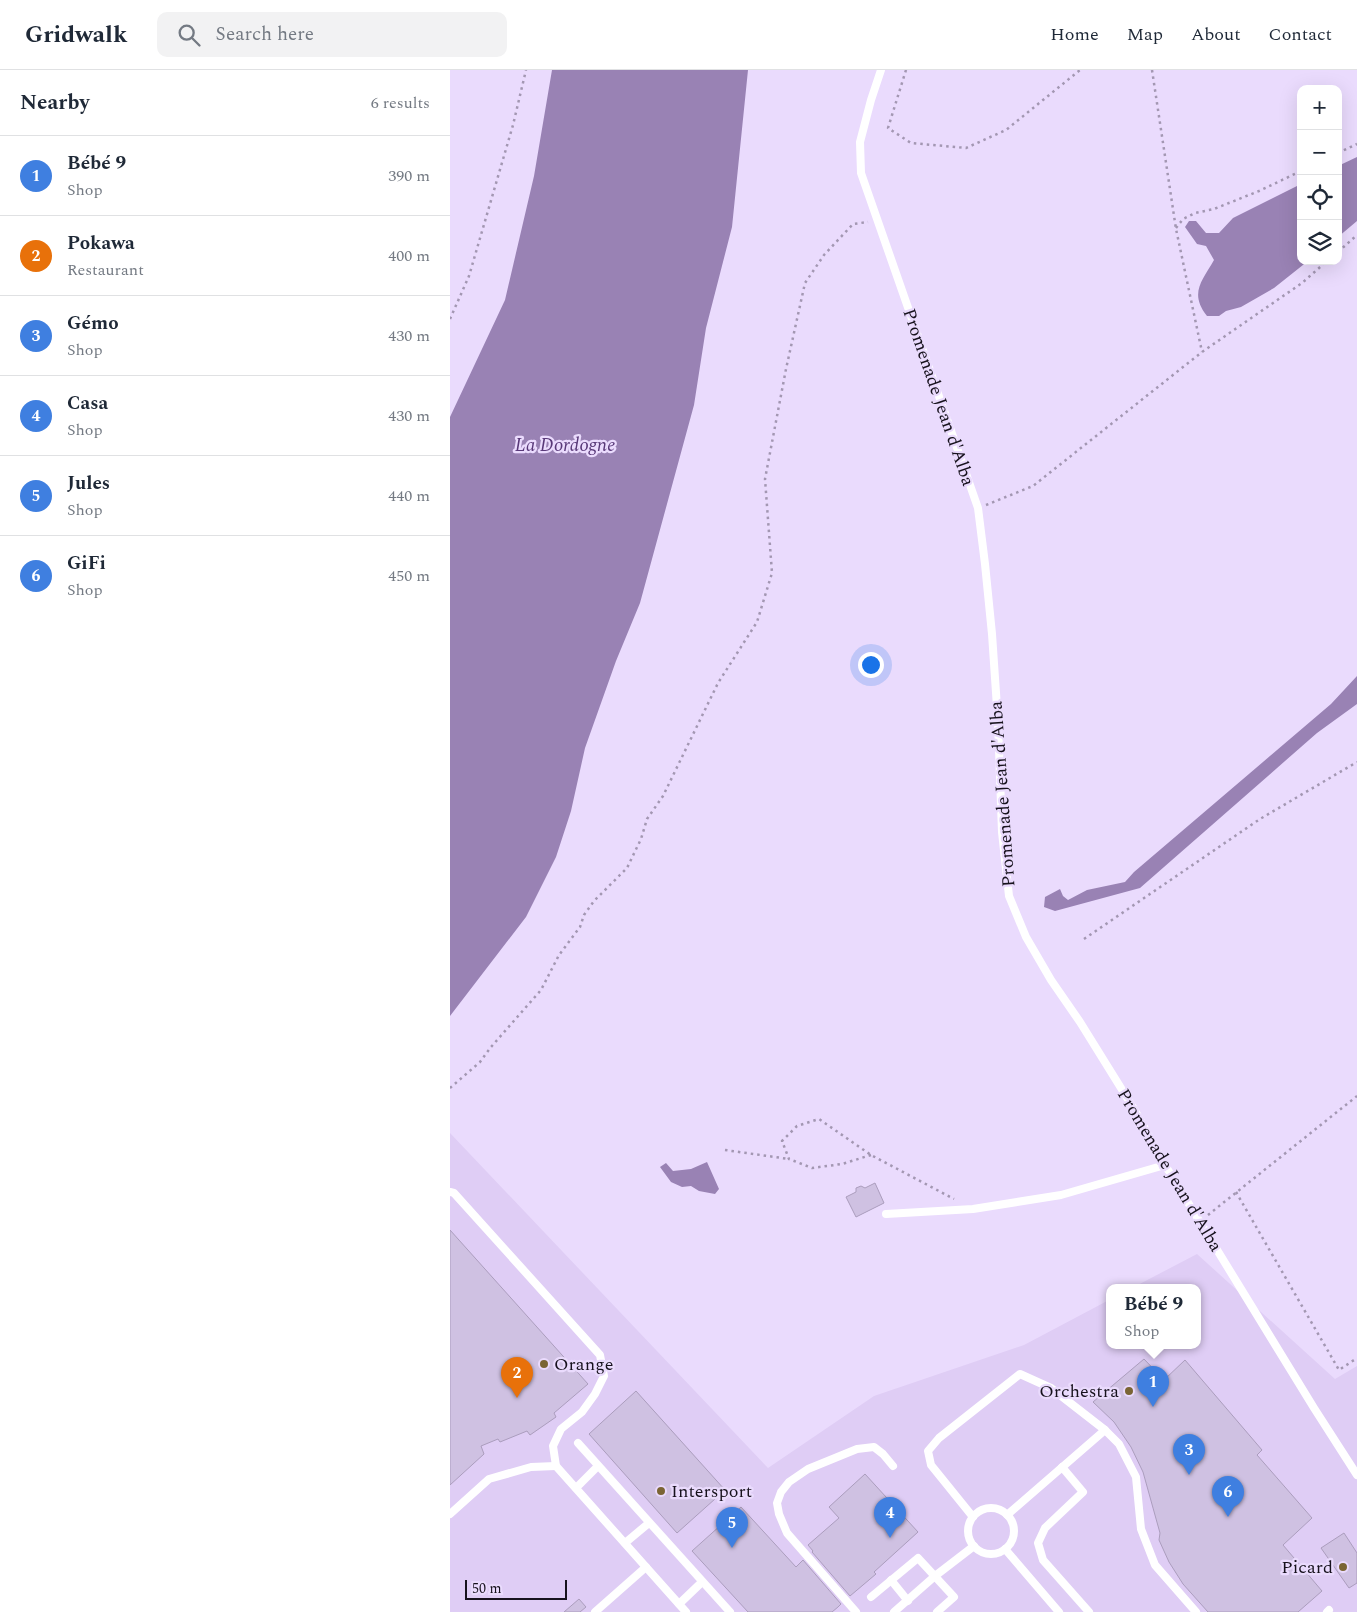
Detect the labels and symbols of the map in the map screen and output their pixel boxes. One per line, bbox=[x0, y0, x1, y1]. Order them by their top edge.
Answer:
street label: Promenade Jean d'Alba bbox=[895, 305, 982, 490]
water label: La Dordogne bbox=[515, 431, 615, 460]
your location bbox=[858, 652, 884, 678]
street label: Promenade Jean d'Alba bbox=[983, 700, 1022, 888]
street label: Promenade Jean d'Alba bbox=[1110, 1083, 1229, 1257]
place label: Orange bbox=[554, 1351, 613, 1378]
pin: 2 bbox=[501, 1357, 533, 1398]
marker: Orange bbox=[538, 1358, 550, 1370]
pin: 1 bbox=[1137, 1366, 1169, 1407]
place label: Orchestra bbox=[1039, 1378, 1119, 1405]
marker: Orchestra bbox=[1123, 1385, 1135, 1397]
pin: 3 bbox=[1173, 1434, 1205, 1475]
pin: 6 bbox=[1212, 1476, 1244, 1517]
place label: Intersport bbox=[671, 1478, 752, 1505]
marker: Intersport bbox=[655, 1485, 667, 1497]
pin: 4 bbox=[874, 1497, 906, 1538]
pin: 5 bbox=[716, 1507, 748, 1548]
place label: Picard bbox=[1281, 1554, 1333, 1581]
marker: Picard bbox=[1337, 1561, 1349, 1573]
scale bar bbox=[465, 1577, 568, 1600]

